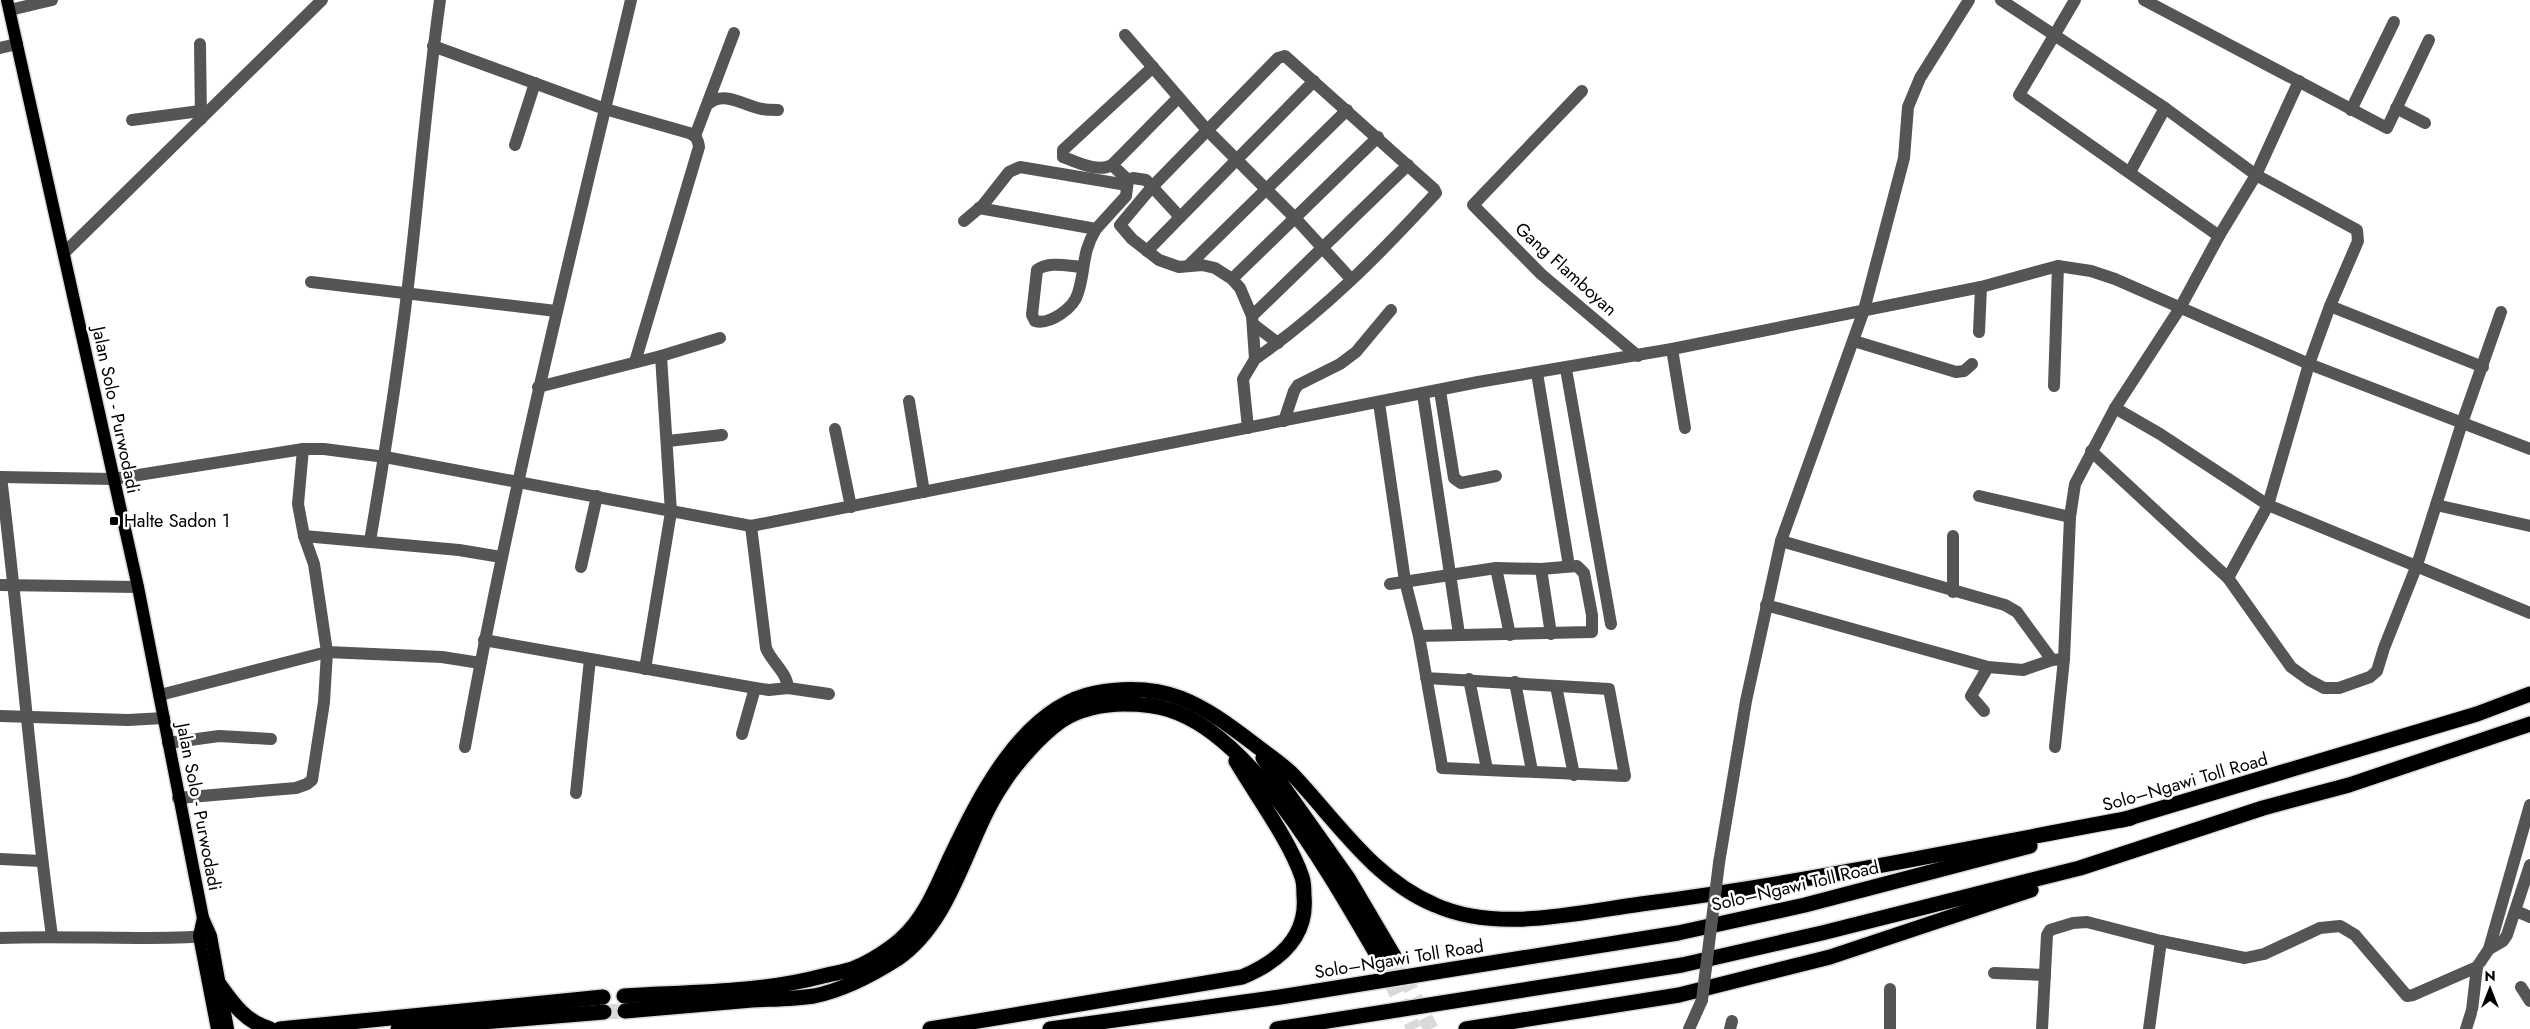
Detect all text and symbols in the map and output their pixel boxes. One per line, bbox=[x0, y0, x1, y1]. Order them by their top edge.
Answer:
street label: Gang Flamboyan bbox=[1509, 216, 1623, 322]
street label: Jalan Solo - Purwodadi bbox=[85, 322, 146, 496]
place label: Halte Sadon 1 bbox=[124, 508, 230, 534]
marker: Halte Sadon 1 bbox=[108, 515, 120, 527]
street label: Jalan Solo - Purwodadi bbox=[170, 719, 228, 893]
street label: Solo–Ngawi Toll Road bbox=[2099, 746, 2271, 818]
street label: Solo–Ngawi Toll Road bbox=[1709, 854, 1881, 918]
street label: Solo–Ngawi Toll Road bbox=[1313, 933, 1485, 985]
north arrow bbox=[2465, 964, 2515, 1014]
text: N bbox=[2484, 966, 2496, 986]

